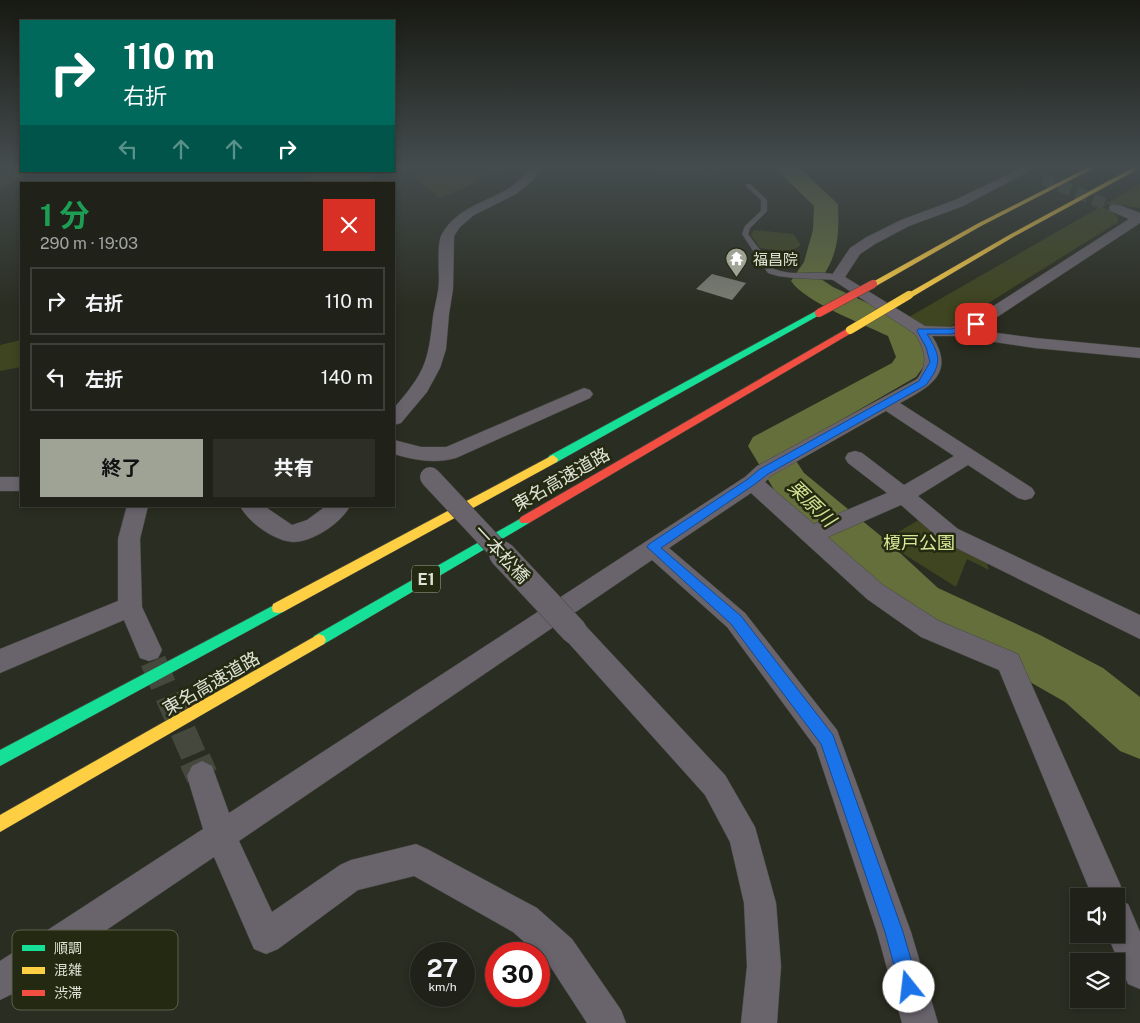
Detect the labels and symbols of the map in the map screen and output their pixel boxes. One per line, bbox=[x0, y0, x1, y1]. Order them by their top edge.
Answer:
temple icon: 福昌院 bbox=[725, 247, 749, 278]
place label: 福昌院 bbox=[753, 251, 798, 268]
pin bbox=[955, 303, 997, 345]
street label: 東名高速道路 bbox=[509, 443, 613, 515]
water label: 栗原川 bbox=[784, 475, 842, 532]
street label: 一本松橋 bbox=[470, 521, 534, 587]
park label: 榎戸公園 bbox=[883, 532, 955, 553]
road number: E1 bbox=[412, 566, 440, 592]
street label: 東名高速道路 bbox=[159, 647, 263, 719]
legend bbox=[12, 930, 178, 1010]
text: 順調 bbox=[54, 940, 82, 956]
speed limit sign: 30 bbox=[485, 942, 550, 1007]
position arrow bbox=[882, 960, 934, 1012]
text: 混雑 bbox=[54, 962, 82, 978]
text: 渋滞 bbox=[54, 985, 82, 1001]

